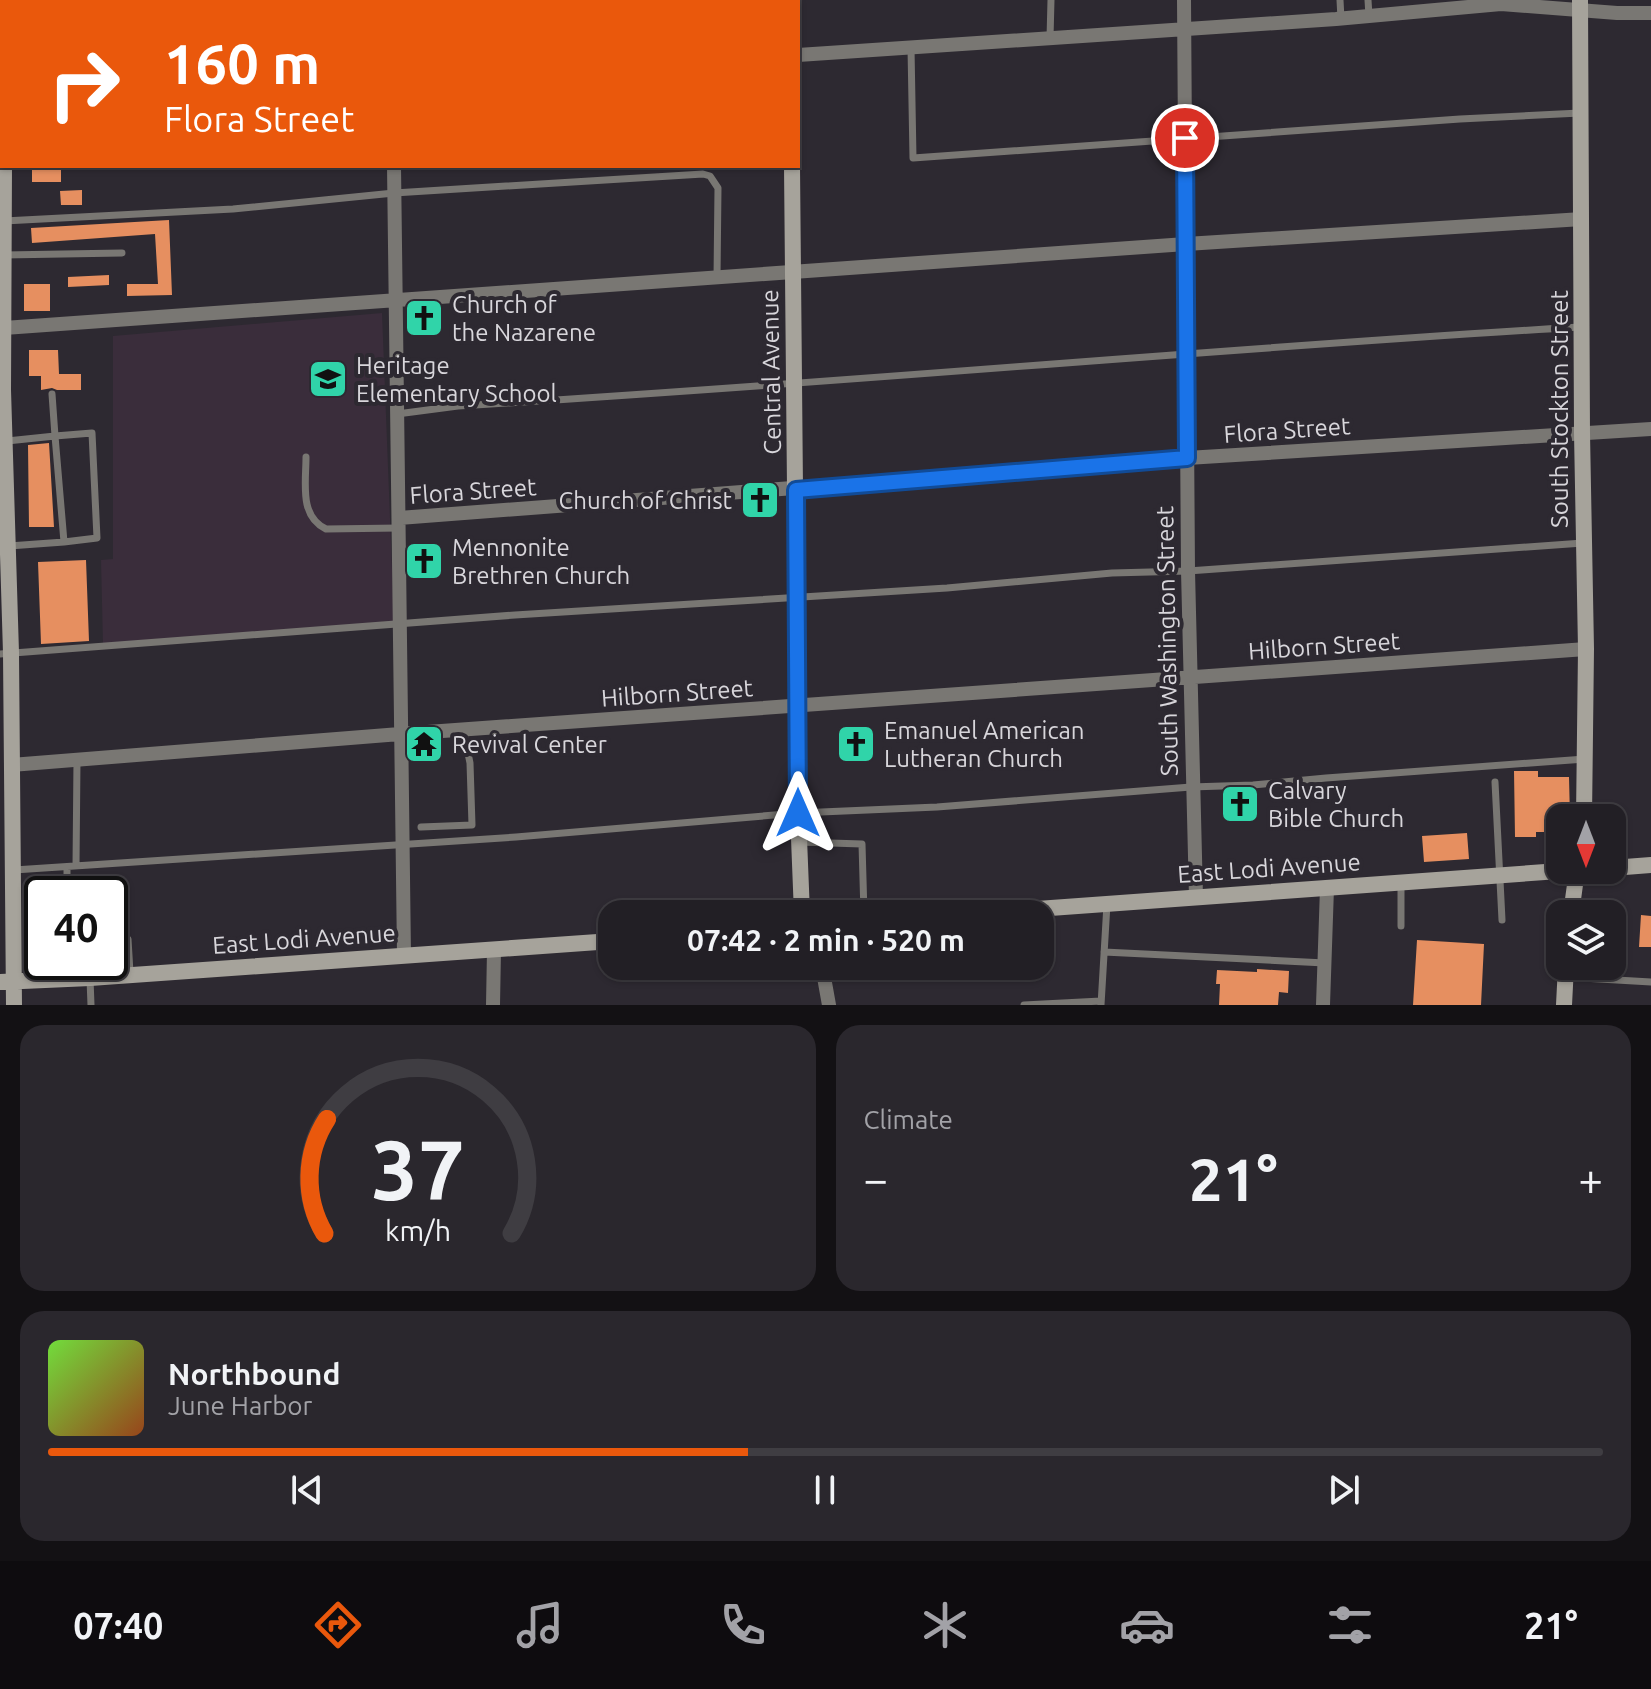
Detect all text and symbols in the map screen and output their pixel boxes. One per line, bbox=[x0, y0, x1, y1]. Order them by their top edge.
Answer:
icon: right bbox=[32, 32, 136, 136]
text: 160 m bbox=[164, 32, 320, 95]
text: Flora Street bbox=[164, 98, 354, 139]
pin bbox=[1151, 104, 1219, 172]
icon: arrive bbox=[1163, 116, 1207, 160]
street label: Central Avenue bbox=[756, 289, 786, 455]
street label: South Stockton Street bbox=[1546, 290, 1573, 528]
place label: Church of the Nazarene bbox=[452, 291, 596, 346]
church icon: Church of the Nazarene bbox=[403, 297, 445, 339]
place label: Heritage Elementary School bbox=[356, 352, 557, 407]
school or university icon: Heritage Elementary School bbox=[307, 358, 349, 400]
street label: Flora Street bbox=[1223, 412, 1352, 448]
street label: Flora Street bbox=[409, 473, 538, 509]
church icon: Church of Christ bbox=[739, 479, 781, 521]
place label: Church of Christ bbox=[559, 487, 733, 514]
street label: South Washington Street bbox=[1151, 505, 1183, 776]
place label: Mennonite Brethren Church bbox=[452, 534, 630, 589]
church icon: Mennonite Brethren Church bbox=[403, 540, 445, 582]
street label: Hilborn Street bbox=[1247, 627, 1401, 665]
street label: Hilborn Street bbox=[600, 674, 754, 712]
place label: Emanuel American Lutheran Church bbox=[884, 717, 1085, 772]
temple icon: Revival Center bbox=[403, 723, 445, 765]
church icon: Emanuel American Lutheran Church bbox=[835, 723, 877, 765]
place label: Revival Center bbox=[452, 731, 607, 758]
position arrow bbox=[756, 771, 840, 855]
place label: Calvary Bible Church bbox=[1268, 777, 1404, 832]
church icon: Calvary Bible Church bbox=[1219, 783, 1261, 825]
north arrow bbox=[1546, 804, 1626, 884]
map controls bbox=[1546, 804, 1626, 980]
street label: East Lodi Avenue bbox=[1176, 848, 1362, 888]
speed limit sign: 40 bbox=[24, 876, 128, 980]
button: layers bbox=[1546, 900, 1626, 980]
street label: East Lodi Avenue bbox=[211, 919, 397, 959]
text: 07:42 · 2 min · 520 m bbox=[687, 923, 965, 957]
text: Climate bbox=[864, 1105, 953, 1134]
text: 37 bbox=[371, 1122, 465, 1216]
text: 21° bbox=[1189, 1145, 1278, 1212]
text: − bbox=[864, 1154, 888, 1203]
text: + bbox=[1578, 1154, 1603, 1203]
text: km/h bbox=[385, 1214, 451, 1246]
text: Northbound bbox=[168, 1357, 340, 1391]
text: June Harbor bbox=[168, 1391, 312, 1420]
icon: previous bbox=[285, 1468, 329, 1512]
icon: pause bbox=[803, 1468, 847, 1512]
icon: next bbox=[1322, 1468, 1366, 1512]
icon: directions bbox=[310, 1597, 366, 1653]
icon: music bbox=[512, 1597, 568, 1653]
icon: phone bbox=[715, 1597, 771, 1653]
icon: climate bbox=[917, 1597, 973, 1653]
icon: car bbox=[1119, 1597, 1175, 1653]
icon: filters bbox=[1322, 1597, 1378, 1653]
text: 07:40 bbox=[73, 1605, 163, 1646]
text: 21° bbox=[1524, 1605, 1578, 1646]

